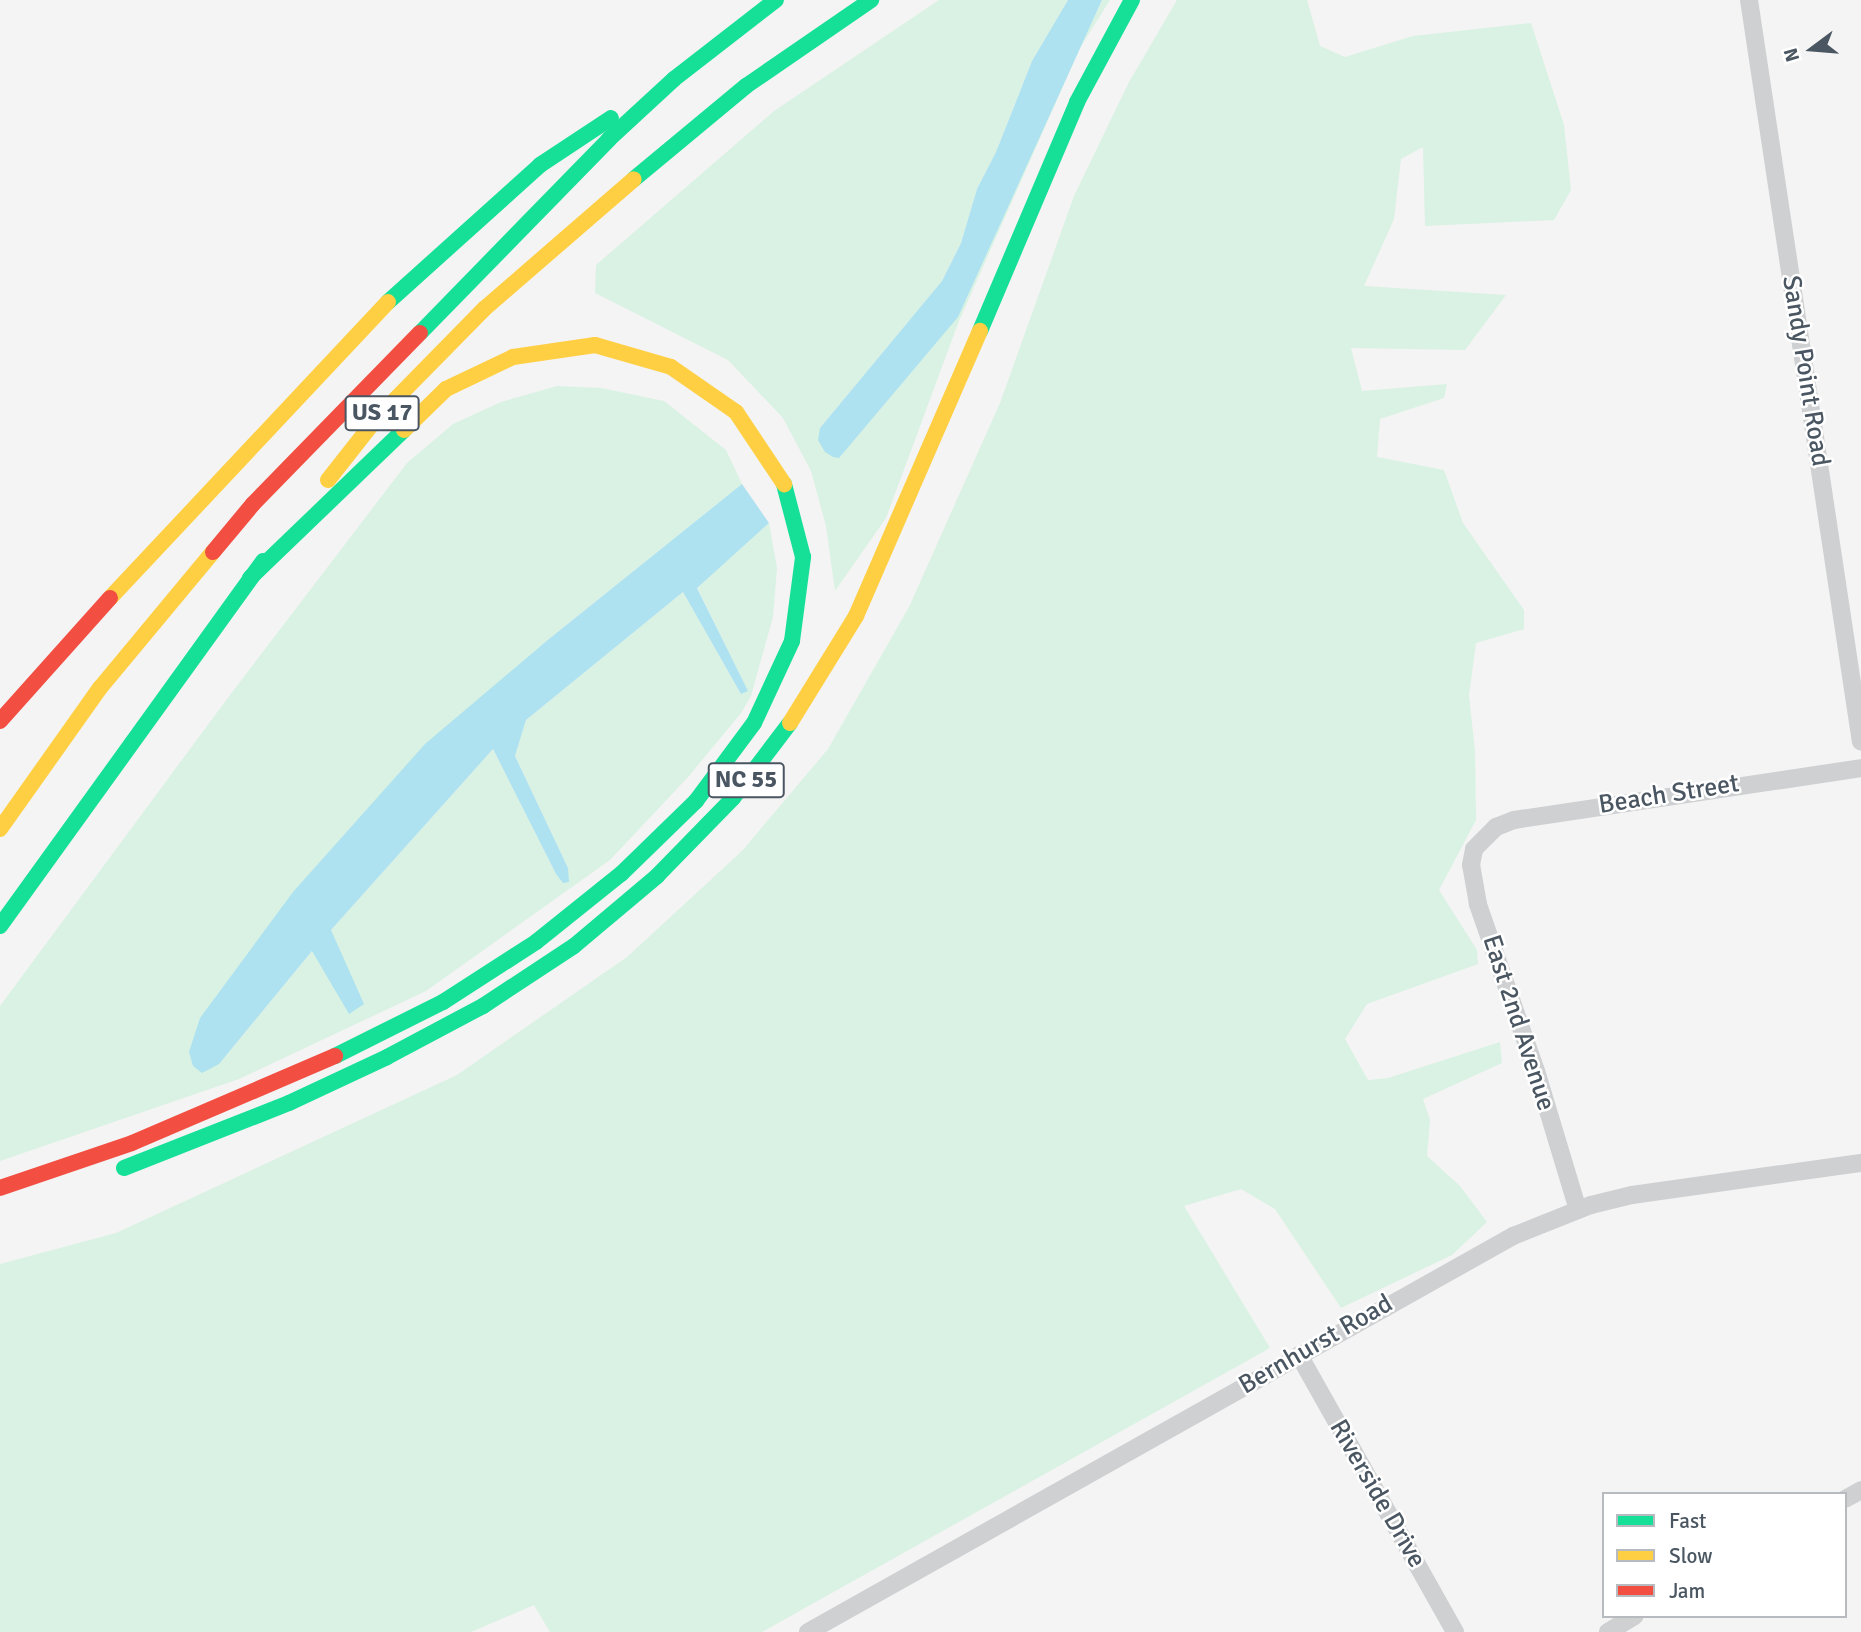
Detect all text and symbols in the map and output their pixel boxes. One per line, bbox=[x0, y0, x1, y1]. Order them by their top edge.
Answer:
north arrow bbox=[1777, 14, 1847, 84]
text: N bbox=[1778, 45, 1805, 64]
street label: Sandy Point Road bbox=[1775, 273, 1835, 469]
road number: US 17 bbox=[344, 392, 420, 434]
road number: NC 55 bbox=[708, 760, 784, 800]
street label: Beach Street bbox=[1597, 769, 1741, 821]
street label: East 2nd Avenue bbox=[1475, 931, 1561, 1115]
street label: Bernhurst Road bbox=[1234, 1288, 1398, 1402]
street label: Riverside Drive bbox=[1322, 1414, 1432, 1574]
legend bbox=[1602, 1492, 1847, 1618]
text: Fast bbox=[1669, 1508, 1706, 1534]
text: Slow bbox=[1669, 1543, 1713, 1569]
text: Jam bbox=[1669, 1578, 1705, 1604]

